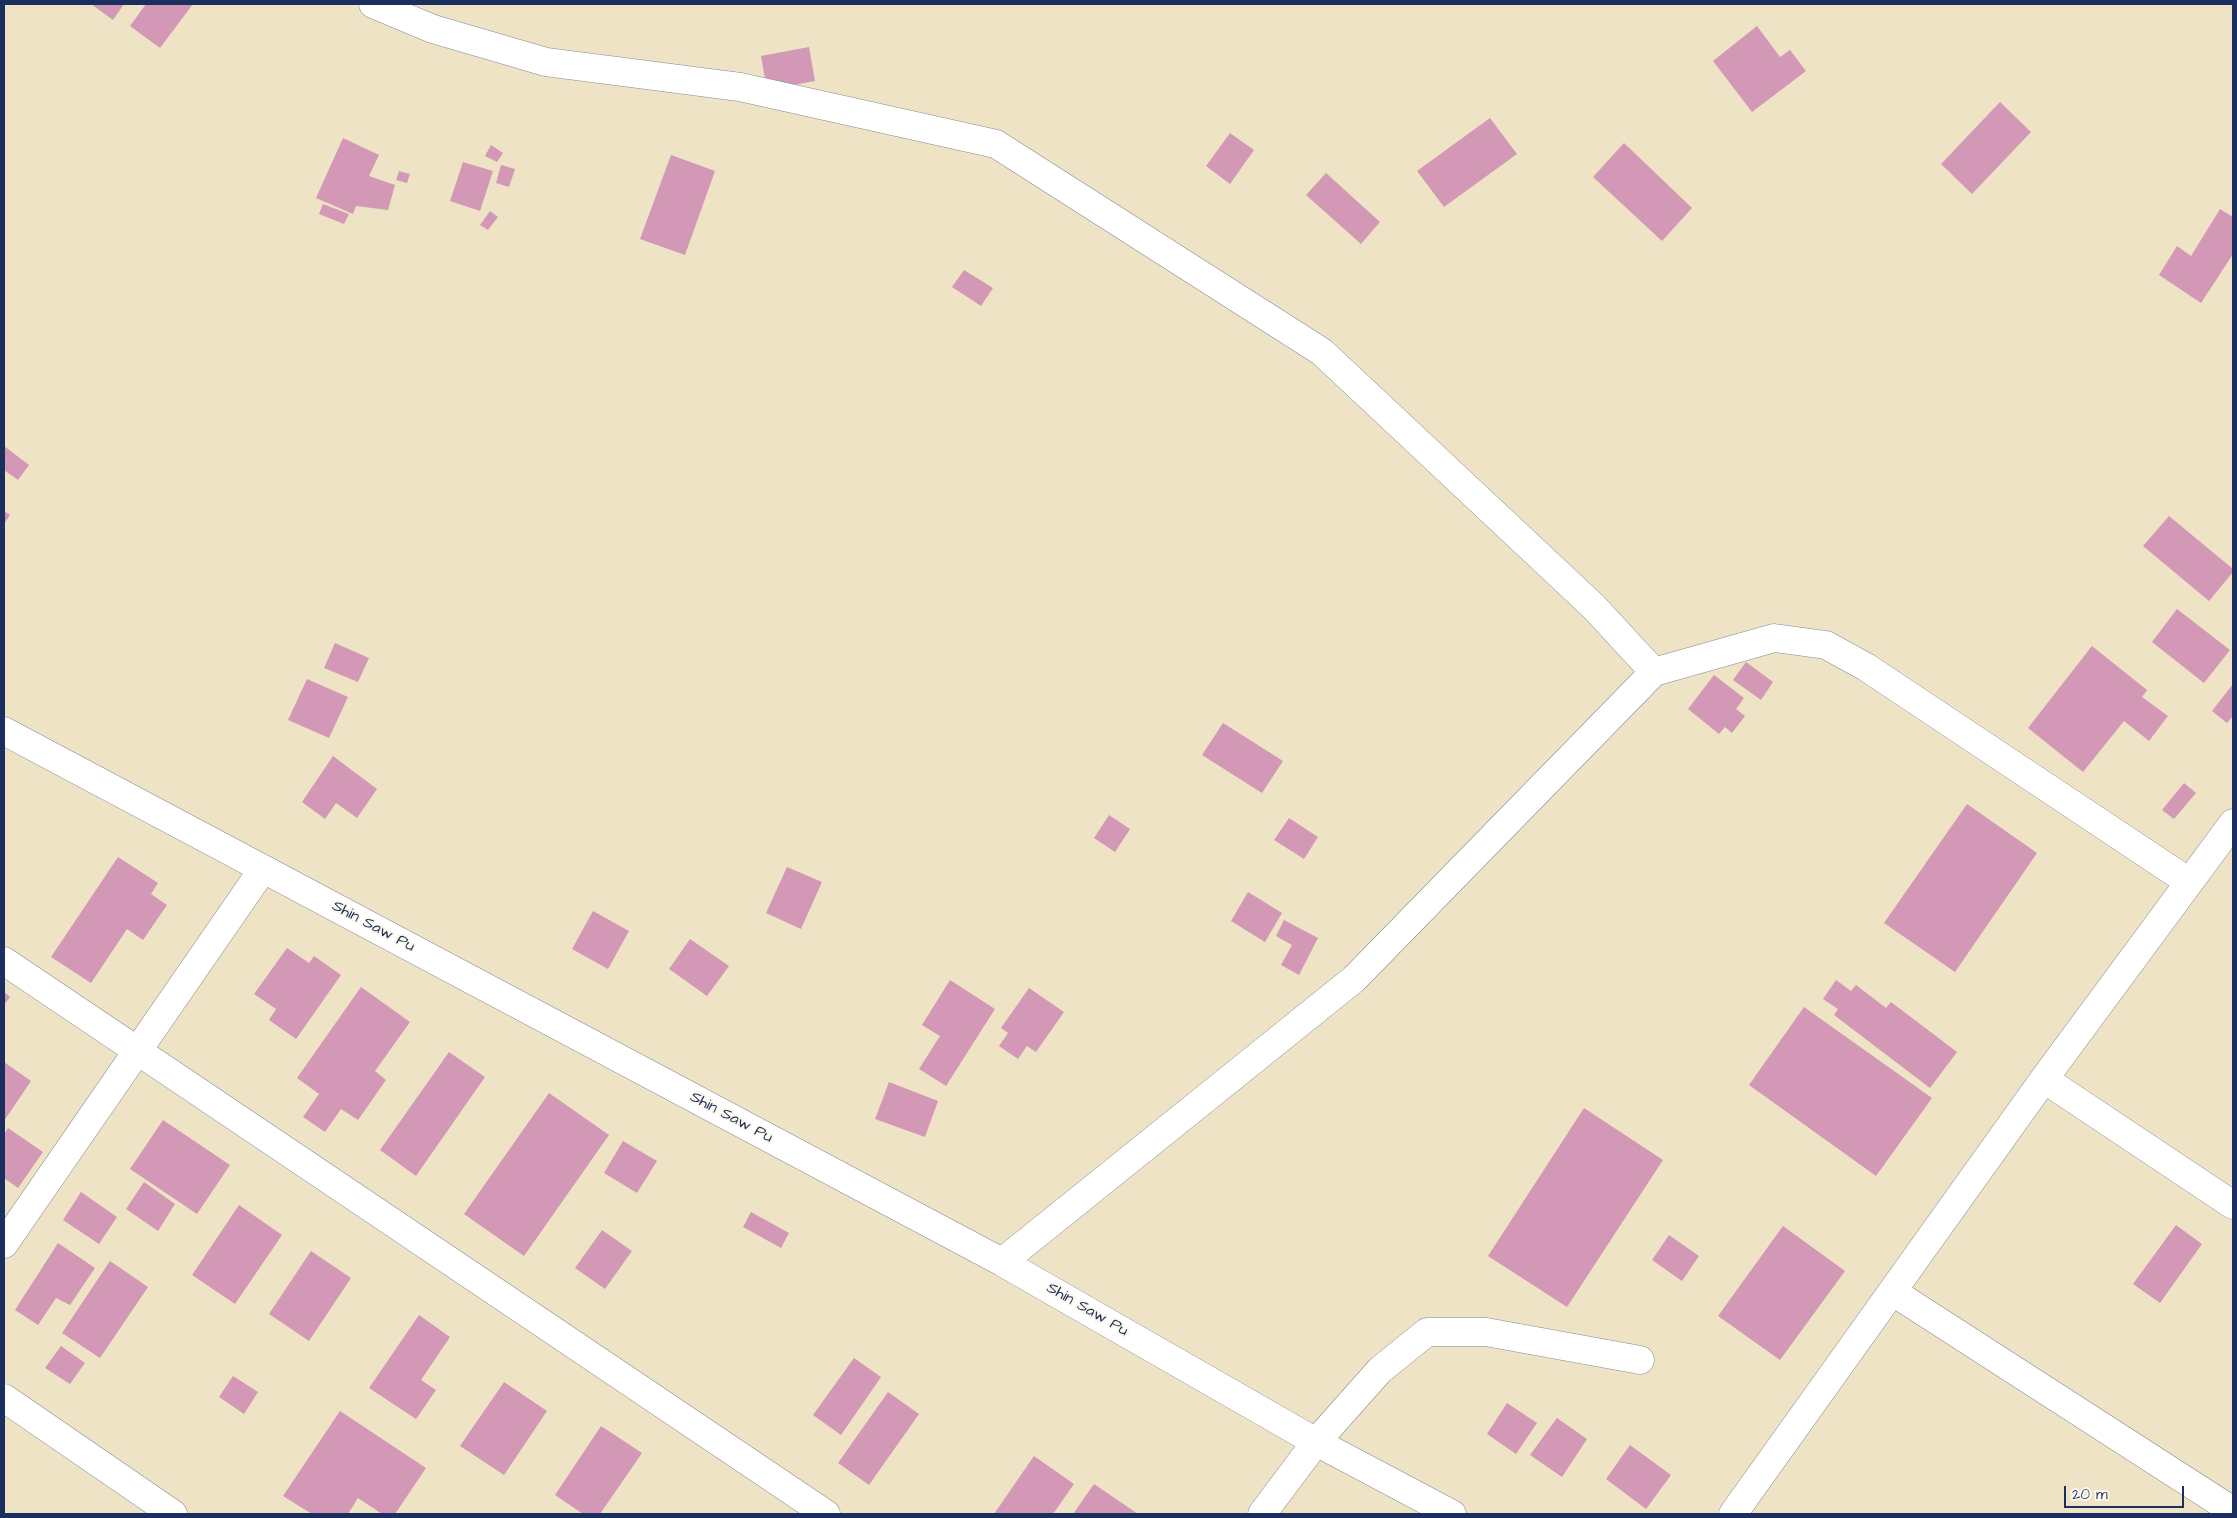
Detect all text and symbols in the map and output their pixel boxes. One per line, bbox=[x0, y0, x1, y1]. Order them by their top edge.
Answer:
street label: Shin Saw Pu bbox=[328, 897, 418, 957]
street label: Shin Saw Pu bbox=[686, 1088, 776, 1148]
street label: Shin Saw Pu bbox=[1043, 1279, 1131, 1341]
scale bar bbox=[2067, 1476, 2187, 1508]
text: 20 m bbox=[2072, 1484, 2108, 1505]

